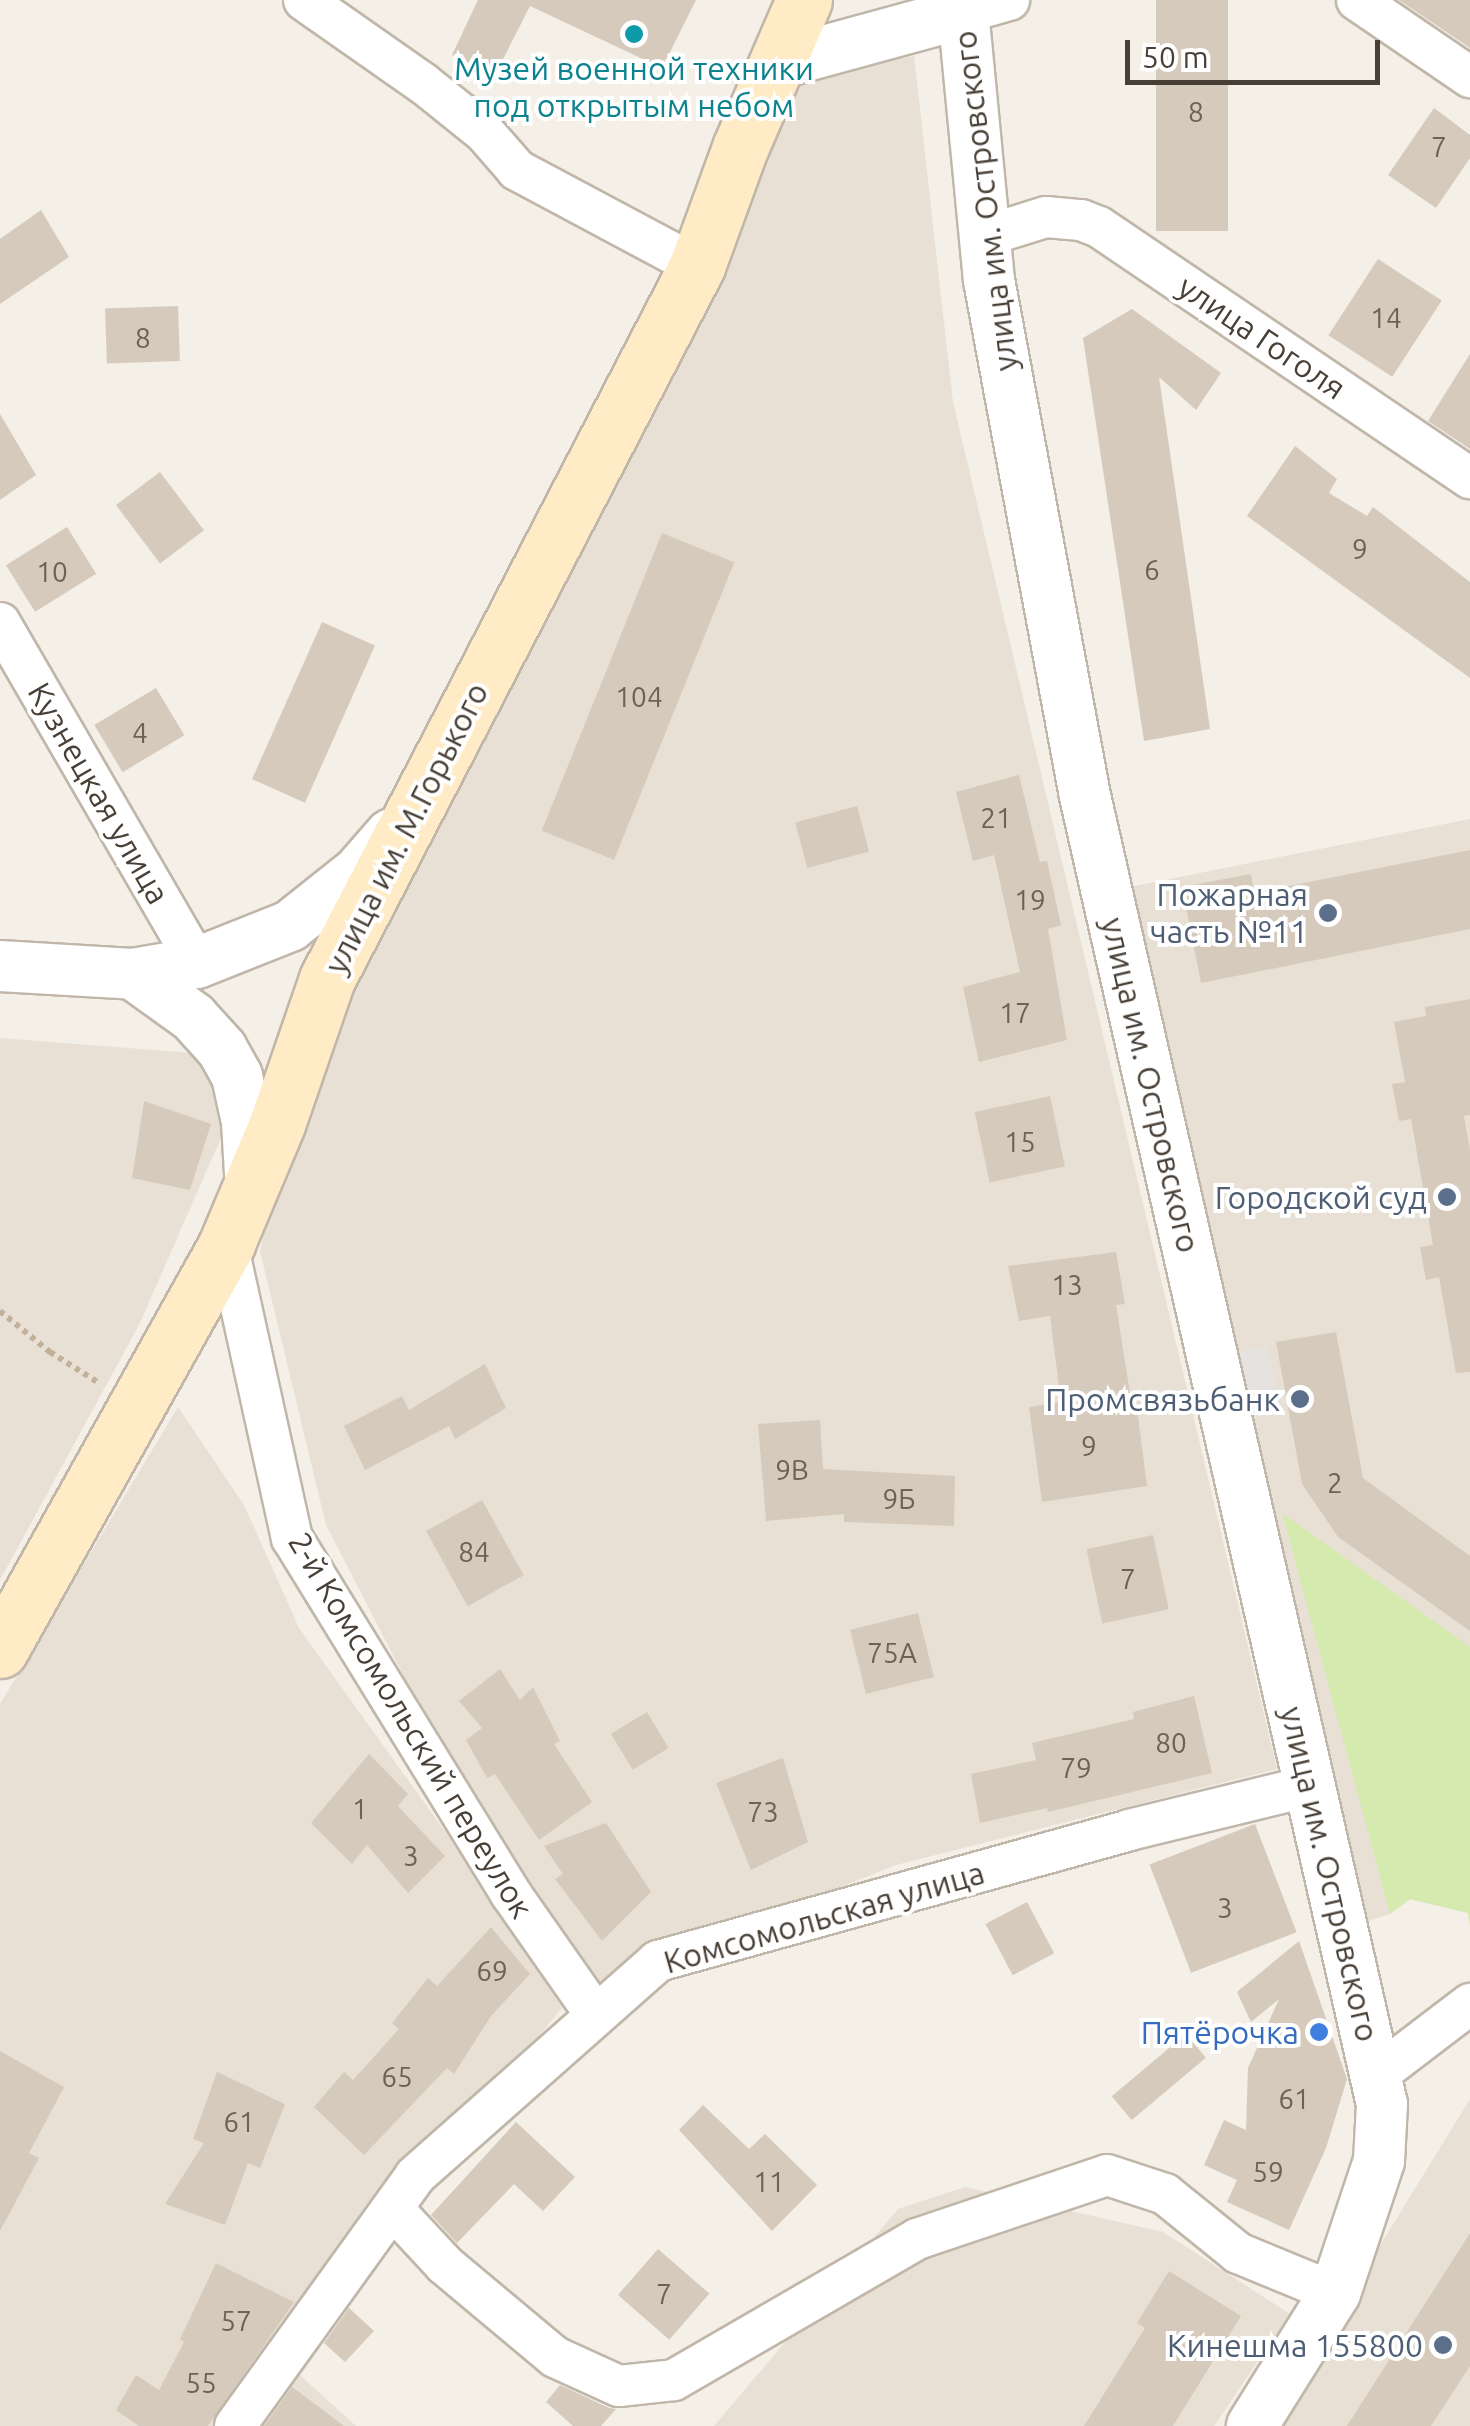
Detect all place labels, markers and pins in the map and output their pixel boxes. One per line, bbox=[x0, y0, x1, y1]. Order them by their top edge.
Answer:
marker: Музей военной техники под открытым небом bbox=[623, 23, 645, 45]
place label: Музей военной техники под открытым небом bbox=[454, 50, 814, 125]
place label: Пожарная часть №11 bbox=[1150, 876, 1308, 951]
marker: Пожарная часть №11 bbox=[1317, 902, 1339, 924]
place label: Городской суд bbox=[1215, 1178, 1427, 1216]
marker: Городской суд bbox=[1436, 1186, 1458, 1208]
place label: Промсвязьбанк bbox=[1045, 1380, 1280, 1418]
marker: Промсвязьбанк bbox=[1289, 1388, 1311, 1410]
place label: Пятёрочка bbox=[1141, 2013, 1299, 2051]
marker: Пятёрочка bbox=[1308, 2021, 1330, 2043]
place label: Кинешма 155800 bbox=[1167, 2326, 1423, 2364]
marker: Кинешма 155800 bbox=[1432, 2334, 1454, 2356]

